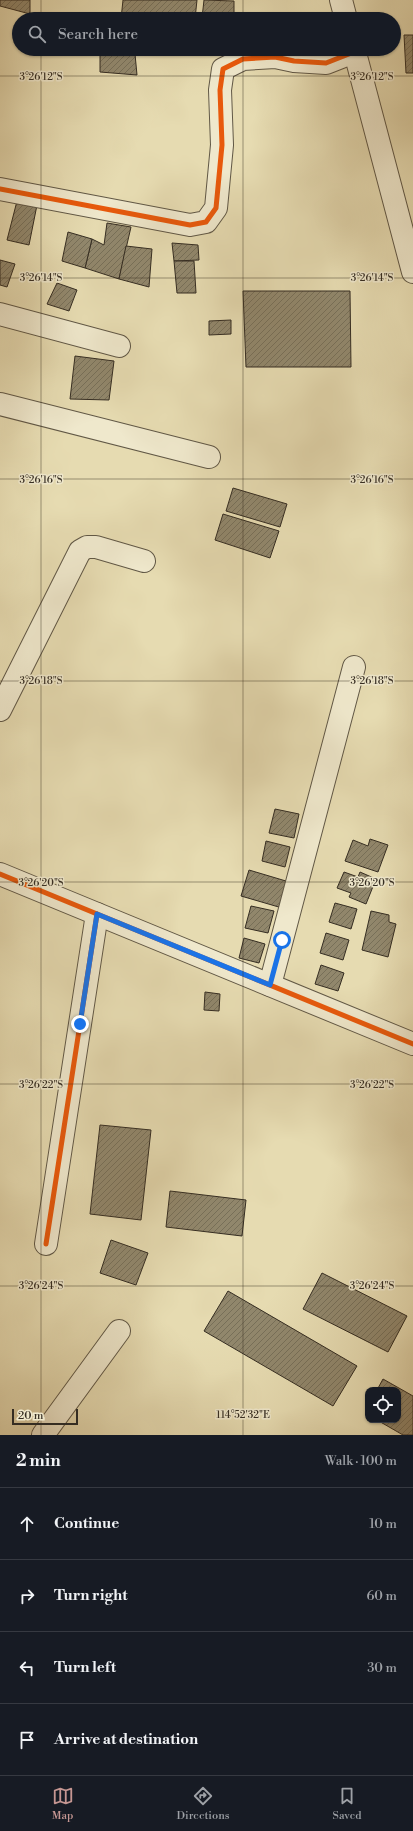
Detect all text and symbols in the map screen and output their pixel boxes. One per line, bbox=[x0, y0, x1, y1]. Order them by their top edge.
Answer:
search box bbox=[12, 12, 401, 56]
icon: search bbox=[26, 23, 48, 45]
text: Search here bbox=[58, 25, 138, 44]
text: 3°26'12"S bbox=[19, 71, 63, 83]
text: 3°26'12"S bbox=[350, 71, 394, 83]
text: 3°26'14"S bbox=[20, 272, 63, 284]
text: 3°26'14"S bbox=[351, 272, 394, 284]
text: 3°26'16"S bbox=[20, 474, 63, 486]
text: 3°26'16"S bbox=[351, 474, 394, 486]
text: 3°26'18"S bbox=[19, 675, 63, 687]
text: 3°26'18"S bbox=[350, 675, 394, 687]
text: 3°26'20"S bbox=[18, 877, 64, 889]
text: 3°26'20"S bbox=[349, 877, 395, 889]
route start bbox=[273, 931, 291, 949]
route end bbox=[71, 1015, 89, 1033]
text: 3°26'22"S bbox=[19, 1079, 63, 1091]
text: 3°26'22"S bbox=[350, 1079, 394, 1091]
text: 3°26'24"S bbox=[19, 1280, 64, 1292]
text: 3°26'24"S bbox=[350, 1280, 395, 1292]
map controls bbox=[365, 1387, 401, 1423]
button: locate bbox=[365, 1387, 401, 1423]
scale bar bbox=[12, 1407, 78, 1426]
text: 20 m bbox=[18, 1409, 43, 1423]
text: 114°52'32"E bbox=[216, 1409, 270, 1421]
text: 2 min bbox=[16, 1450, 61, 1472]
text: Walk · 100 m bbox=[325, 1453, 397, 1469]
icon: ahead bbox=[16, 1513, 38, 1535]
text: Continue bbox=[54, 1514, 119, 1533]
text: 10 m bbox=[369, 1516, 397, 1532]
icon: right bbox=[16, 1585, 38, 1607]
text: Turn right bbox=[54, 1586, 128, 1605]
text: 60 m bbox=[366, 1588, 397, 1604]
icon: left bbox=[16, 1657, 38, 1679]
text: Turn left bbox=[54, 1658, 116, 1677]
text: 30 m bbox=[367, 1660, 397, 1676]
icon: arrive bbox=[16, 1729, 38, 1751]
text: Arrive at destination bbox=[54, 1730, 198, 1749]
tab: Map bbox=[52, 1785, 74, 1823]
tab: Directions bbox=[177, 1785, 230, 1823]
tab: Saved bbox=[333, 1785, 361, 1823]

